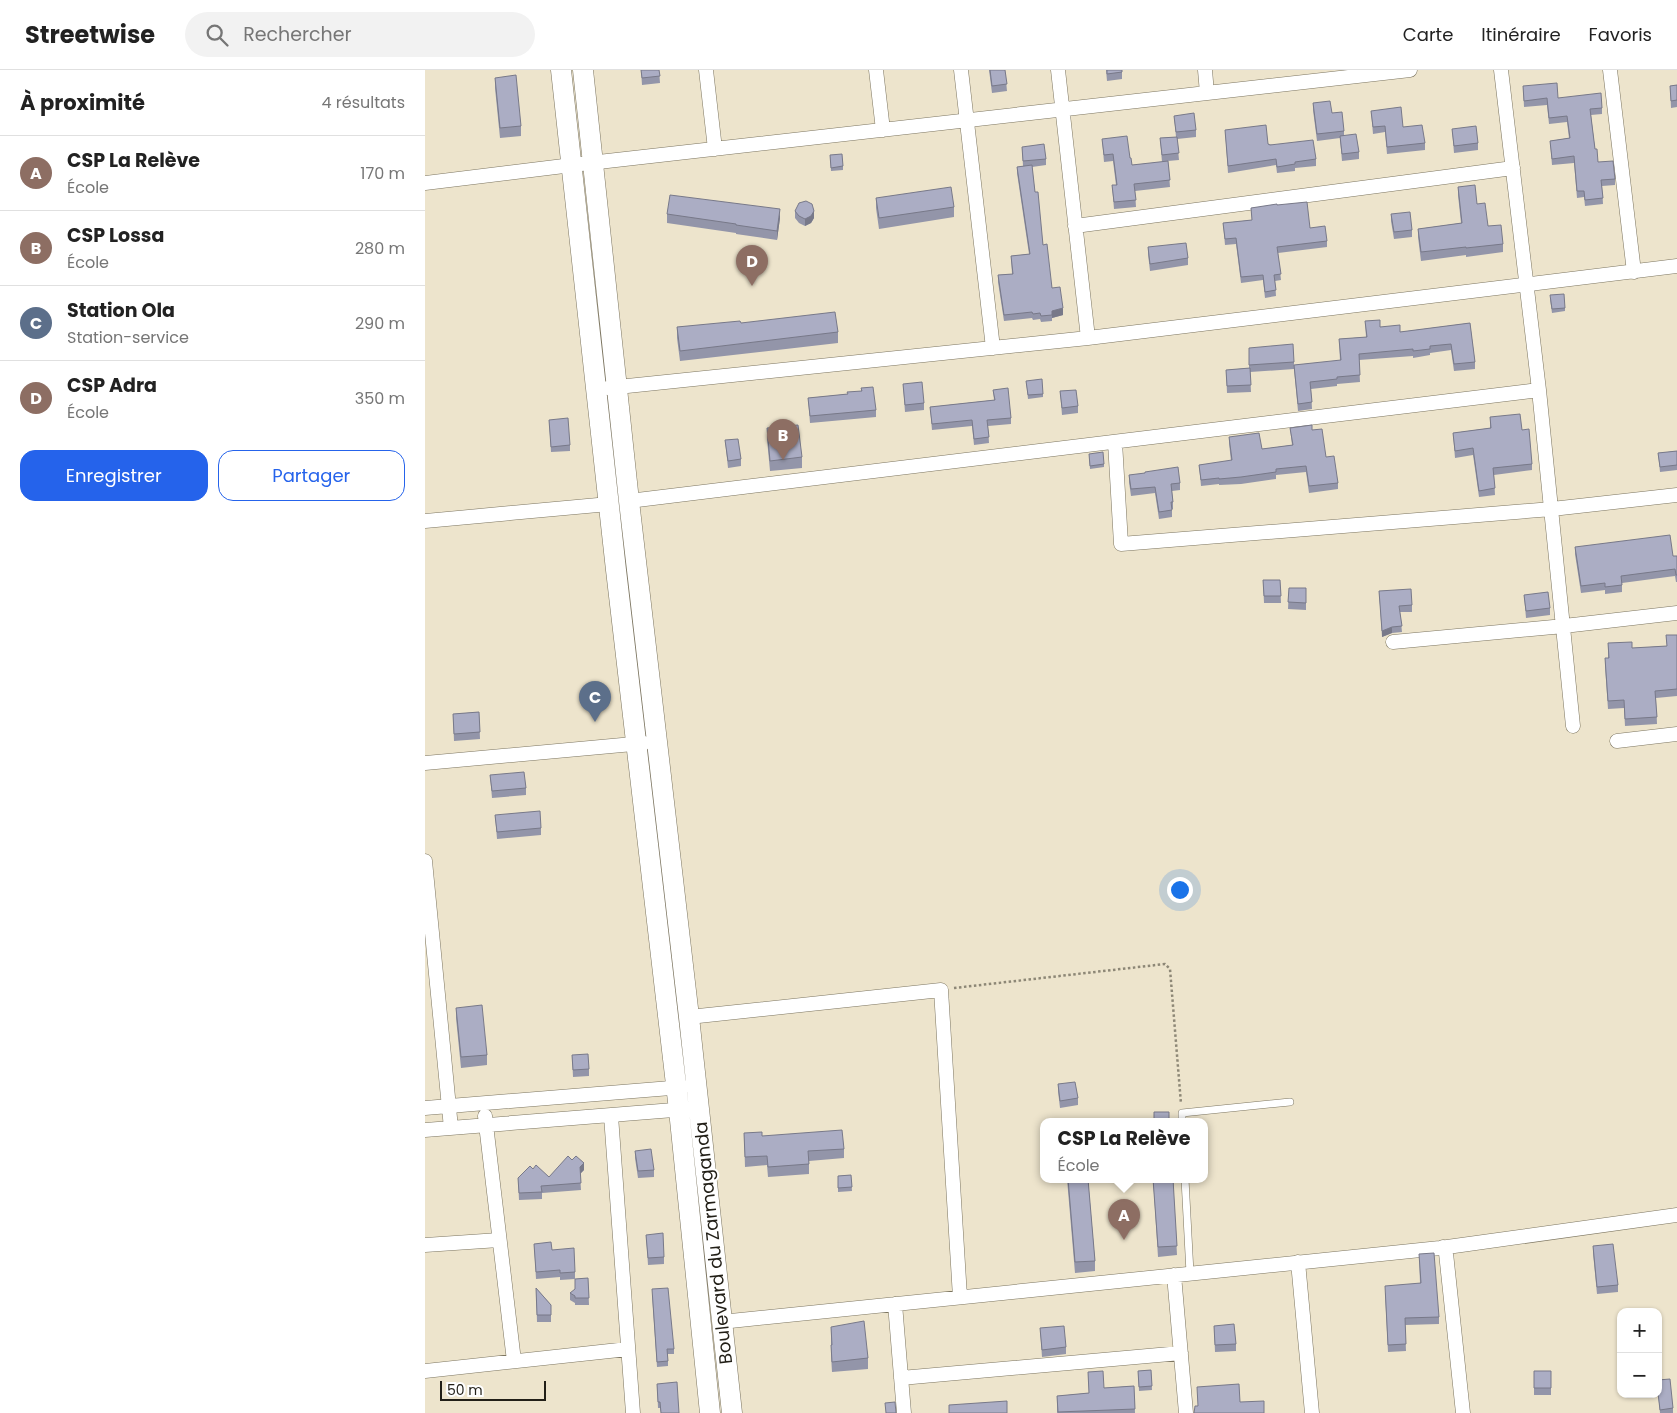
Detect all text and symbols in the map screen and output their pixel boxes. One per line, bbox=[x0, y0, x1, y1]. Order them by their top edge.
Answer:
search box bbox=[185, 12, 535, 57]
text: Streetwise bbox=[25, 18, 155, 51]
icon: search bbox=[203, 21, 231, 49]
text: Rechercher bbox=[243, 21, 352, 48]
text: Carte bbox=[1403, 22, 1453, 47]
text: Itinéraire bbox=[1481, 22, 1561, 47]
text: Favoris bbox=[1589, 22, 1652, 47]
text: À proximité bbox=[20, 88, 145, 117]
text: 4 résultats bbox=[321, 91, 405, 114]
text: CSP La Relève bbox=[67, 147, 200, 174]
text: A bbox=[30, 162, 42, 185]
text: 170 m bbox=[360, 162, 405, 185]
text: École bbox=[67, 176, 109, 199]
text: CSP Lossa bbox=[67, 222, 164, 249]
text: B bbox=[31, 237, 41, 260]
text: 280 m bbox=[355, 237, 405, 260]
pin: D bbox=[736, 245, 768, 286]
text: École bbox=[67, 251, 109, 274]
text: Station Ola bbox=[67, 297, 175, 324]
text: C bbox=[30, 312, 42, 335]
text: 290 m bbox=[355, 312, 405, 335]
text: Station-service bbox=[67, 326, 189, 349]
text: CSP Adra bbox=[67, 372, 157, 399]
text: D bbox=[30, 387, 42, 410]
text: 350 m bbox=[355, 387, 405, 410]
text: École bbox=[67, 401, 109, 424]
pin: B bbox=[767, 419, 799, 460]
button: Enregistrer bbox=[20, 450, 208, 501]
button: Partager bbox=[218, 450, 405, 501]
pin: C bbox=[579, 681, 611, 722]
your location bbox=[1167, 877, 1193, 903]
popup bbox=[1040, 1118, 1208, 1183]
street label: Boulevard du Zarmaganda bbox=[688, 1121, 738, 1365]
text: CSP La Relève bbox=[1057, 1125, 1191, 1152]
text: École bbox=[1057, 1154, 1100, 1177]
pin: A bbox=[1108, 1199, 1140, 1240]
map controls bbox=[1617, 1308, 1662, 1398]
button: + bbox=[1617, 1308, 1662, 1353]
button: − bbox=[1617, 1353, 1662, 1398]
scale bar bbox=[440, 1378, 546, 1401]
text: 50 m bbox=[447, 1380, 483, 1400]

